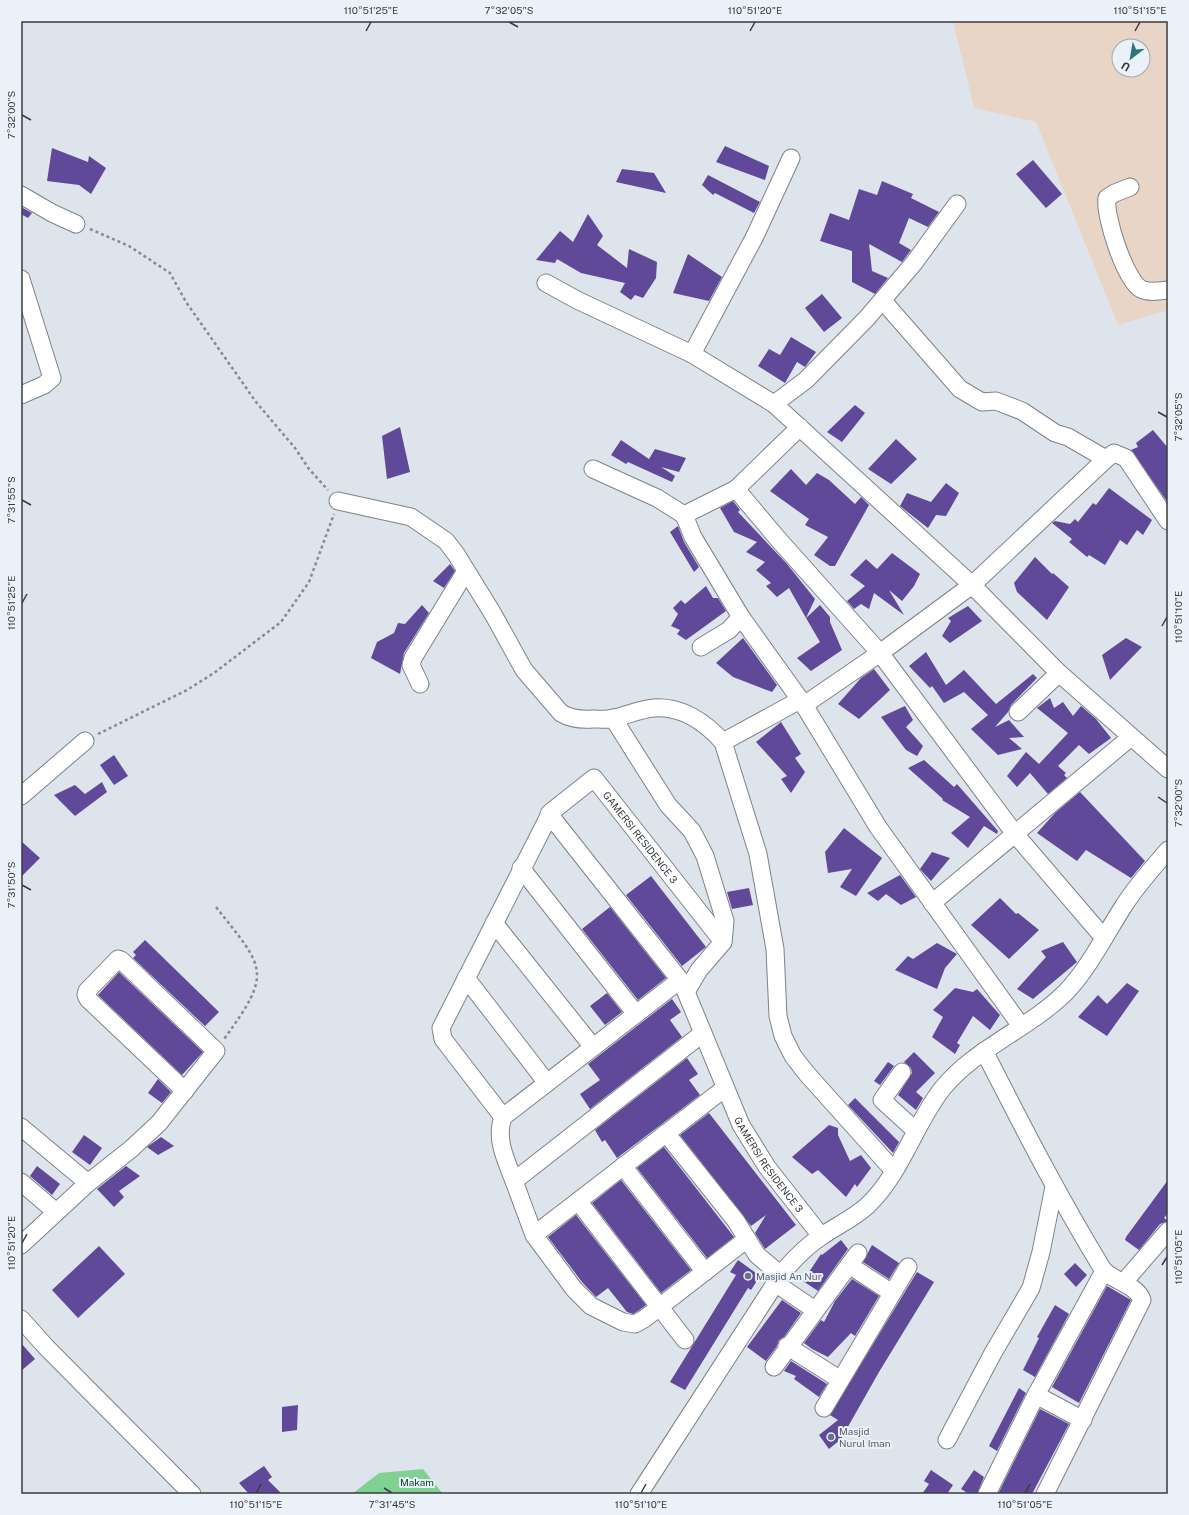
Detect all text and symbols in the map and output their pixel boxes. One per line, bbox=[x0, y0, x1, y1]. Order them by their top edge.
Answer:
text: 110°51'25"E bbox=[344, 4, 398, 16]
text: 7°32'05"S bbox=[485, 4, 534, 16]
text: 110°51'20"E bbox=[728, 4, 782, 16]
text: 110°51'15"E bbox=[1114, 4, 1166, 16]
north arrow bbox=[1111, 38, 1151, 78]
text: U bbox=[1119, 59, 1132, 74]
text: 7°32'00"S bbox=[5, 90, 17, 139]
text: 7°32'05"S bbox=[1172, 392, 1184, 441]
text: 7°31'55"S bbox=[5, 476, 17, 524]
text: 110°51'25"E bbox=[5, 576, 17, 630]
text: 110°51'10"E bbox=[1172, 591, 1184, 643]
text: 7°32'00"S bbox=[1172, 778, 1184, 827]
street label: GAMERSI RESIDENCE 3 bbox=[601, 789, 680, 885]
text: 7°31'50"S bbox=[5, 861, 17, 908]
street label: GAMERSI RESIDENCE 3 bbox=[732, 1115, 806, 1214]
text: 110°51'20"E bbox=[5, 1216, 17, 1270]
text: 110°51'05"E bbox=[1172, 1230, 1184, 1284]
place label: Masjid An Nur bbox=[756, 1270, 822, 1282]
marker: Masjid An Nur bbox=[743, 1271, 753, 1281]
place label: Masjid Nurul Iman bbox=[839, 1425, 891, 1449]
marker: Masjid Nurul Iman bbox=[826, 1432, 836, 1442]
park label: Makam bbox=[400, 1476, 434, 1488]
text: 110°51'15"E bbox=[230, 1498, 282, 1510]
text: 7°31'45"S bbox=[368, 1498, 416, 1510]
text: 110°51'10"E bbox=[615, 1498, 667, 1510]
text: 110°51'05"E bbox=[998, 1498, 1052, 1510]

